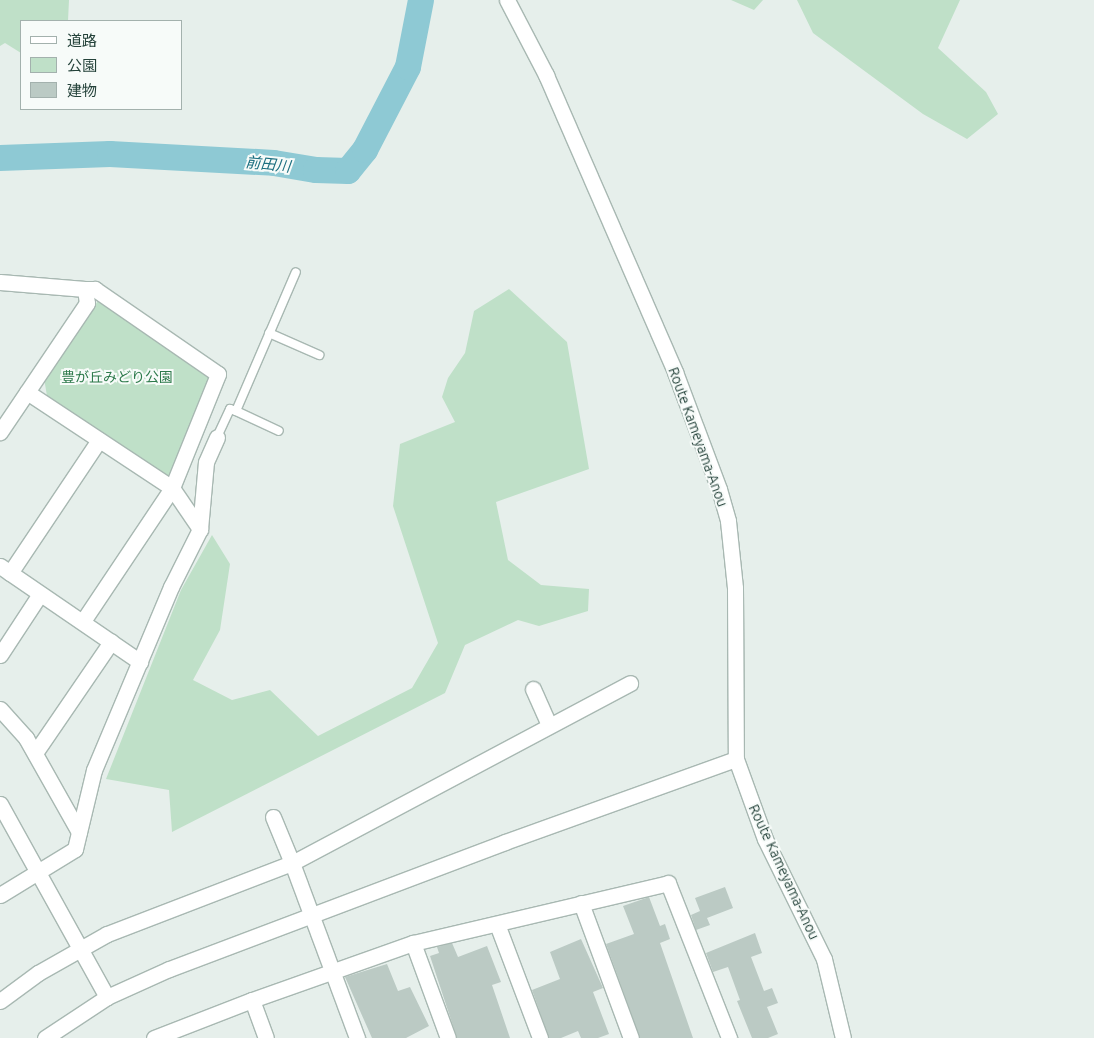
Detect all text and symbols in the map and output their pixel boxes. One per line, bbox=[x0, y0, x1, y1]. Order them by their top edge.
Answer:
legend bbox=[20, 20, 182, 110]
text: 道路 bbox=[67, 32, 97, 49]
text: 公園 bbox=[67, 57, 97, 74]
text: 建物 bbox=[67, 82, 97, 99]
water label: 前田川 bbox=[245, 153, 291, 175]
street label: Route Kameyama-Anou bbox=[665, 365, 731, 509]
park label: 豊が丘みどり公園 bbox=[61, 369, 173, 385]
street label: Route Kameyama-Anou bbox=[745, 802, 823, 942]

